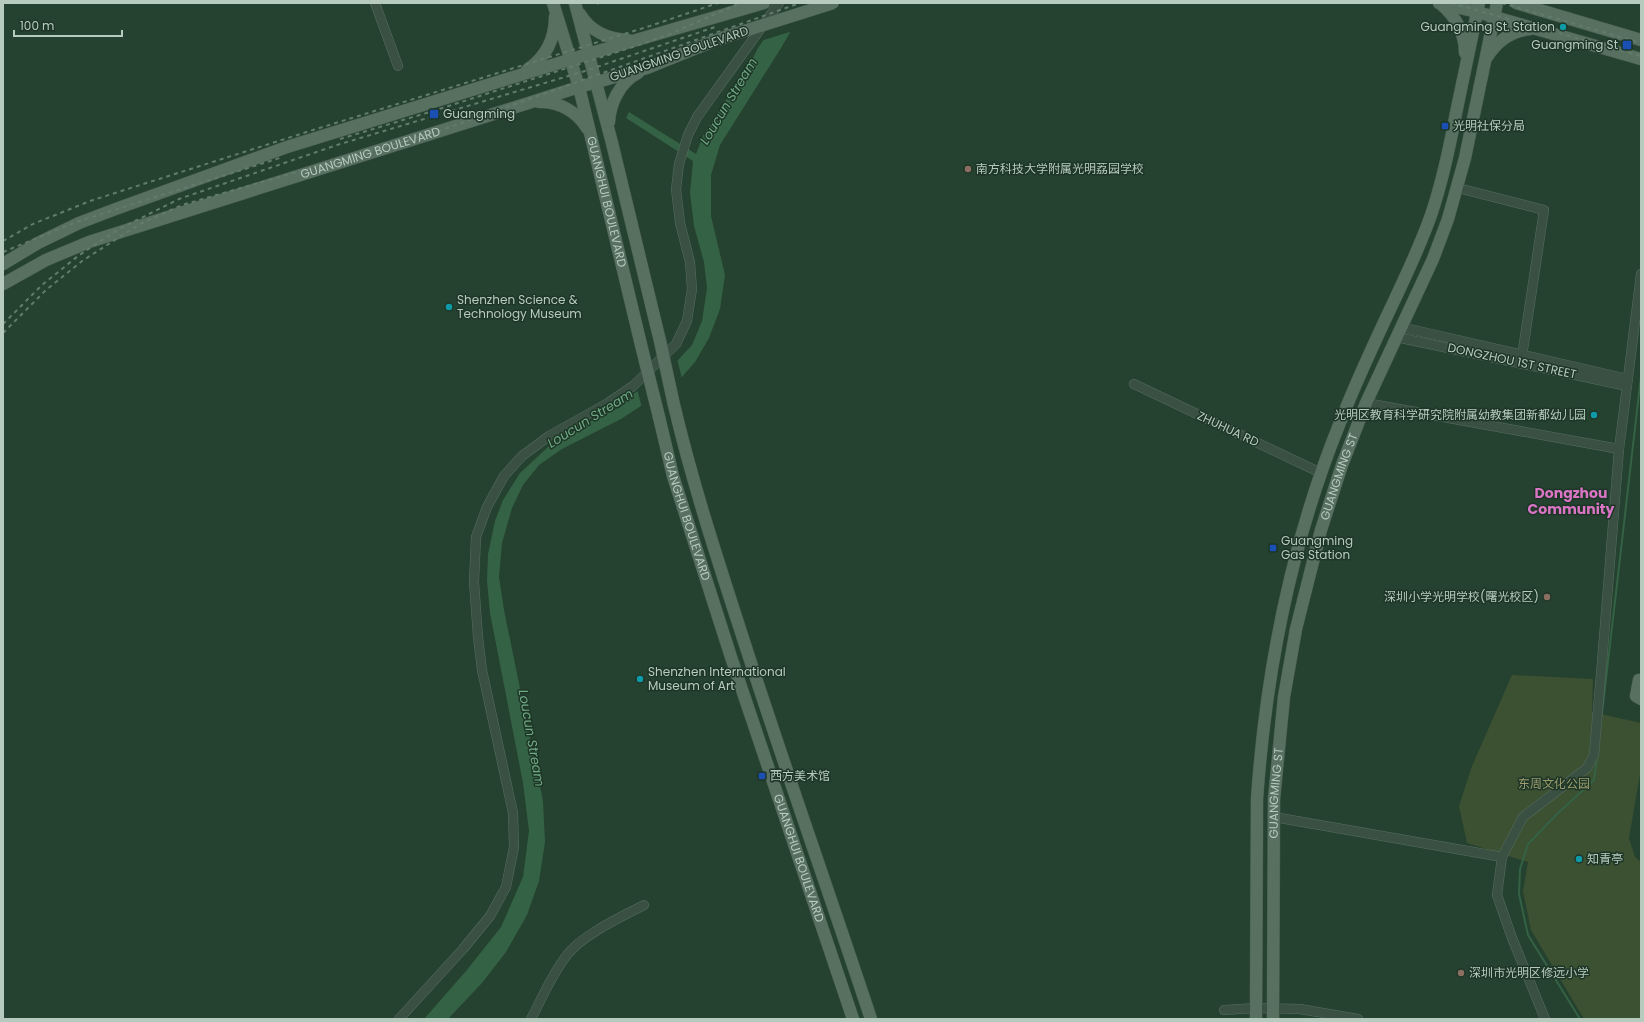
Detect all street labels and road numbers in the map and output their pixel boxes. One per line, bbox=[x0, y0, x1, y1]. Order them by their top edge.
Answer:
street label: GUANGMING BOULEVARD bbox=[607, 22, 751, 85]
street label: GUANGMING BOULEVARD bbox=[298, 122, 442, 183]
street label: GUANGHUI BOULEVARD bbox=[583, 134, 631, 269]
street label: DONGZHOU 1ST STREET bbox=[1446, 339, 1579, 383]
street label: ZHUHUA RD bbox=[1195, 407, 1262, 450]
street label: GUANGMING ST bbox=[1316, 430, 1362, 522]
street label: GUANGHUI BOULEVARD bbox=[660, 450, 715, 583]
street label: GUANGMING ST bbox=[1265, 746, 1287, 839]
street label: GUANGHUI BOULEVARD bbox=[770, 792, 829, 924]

